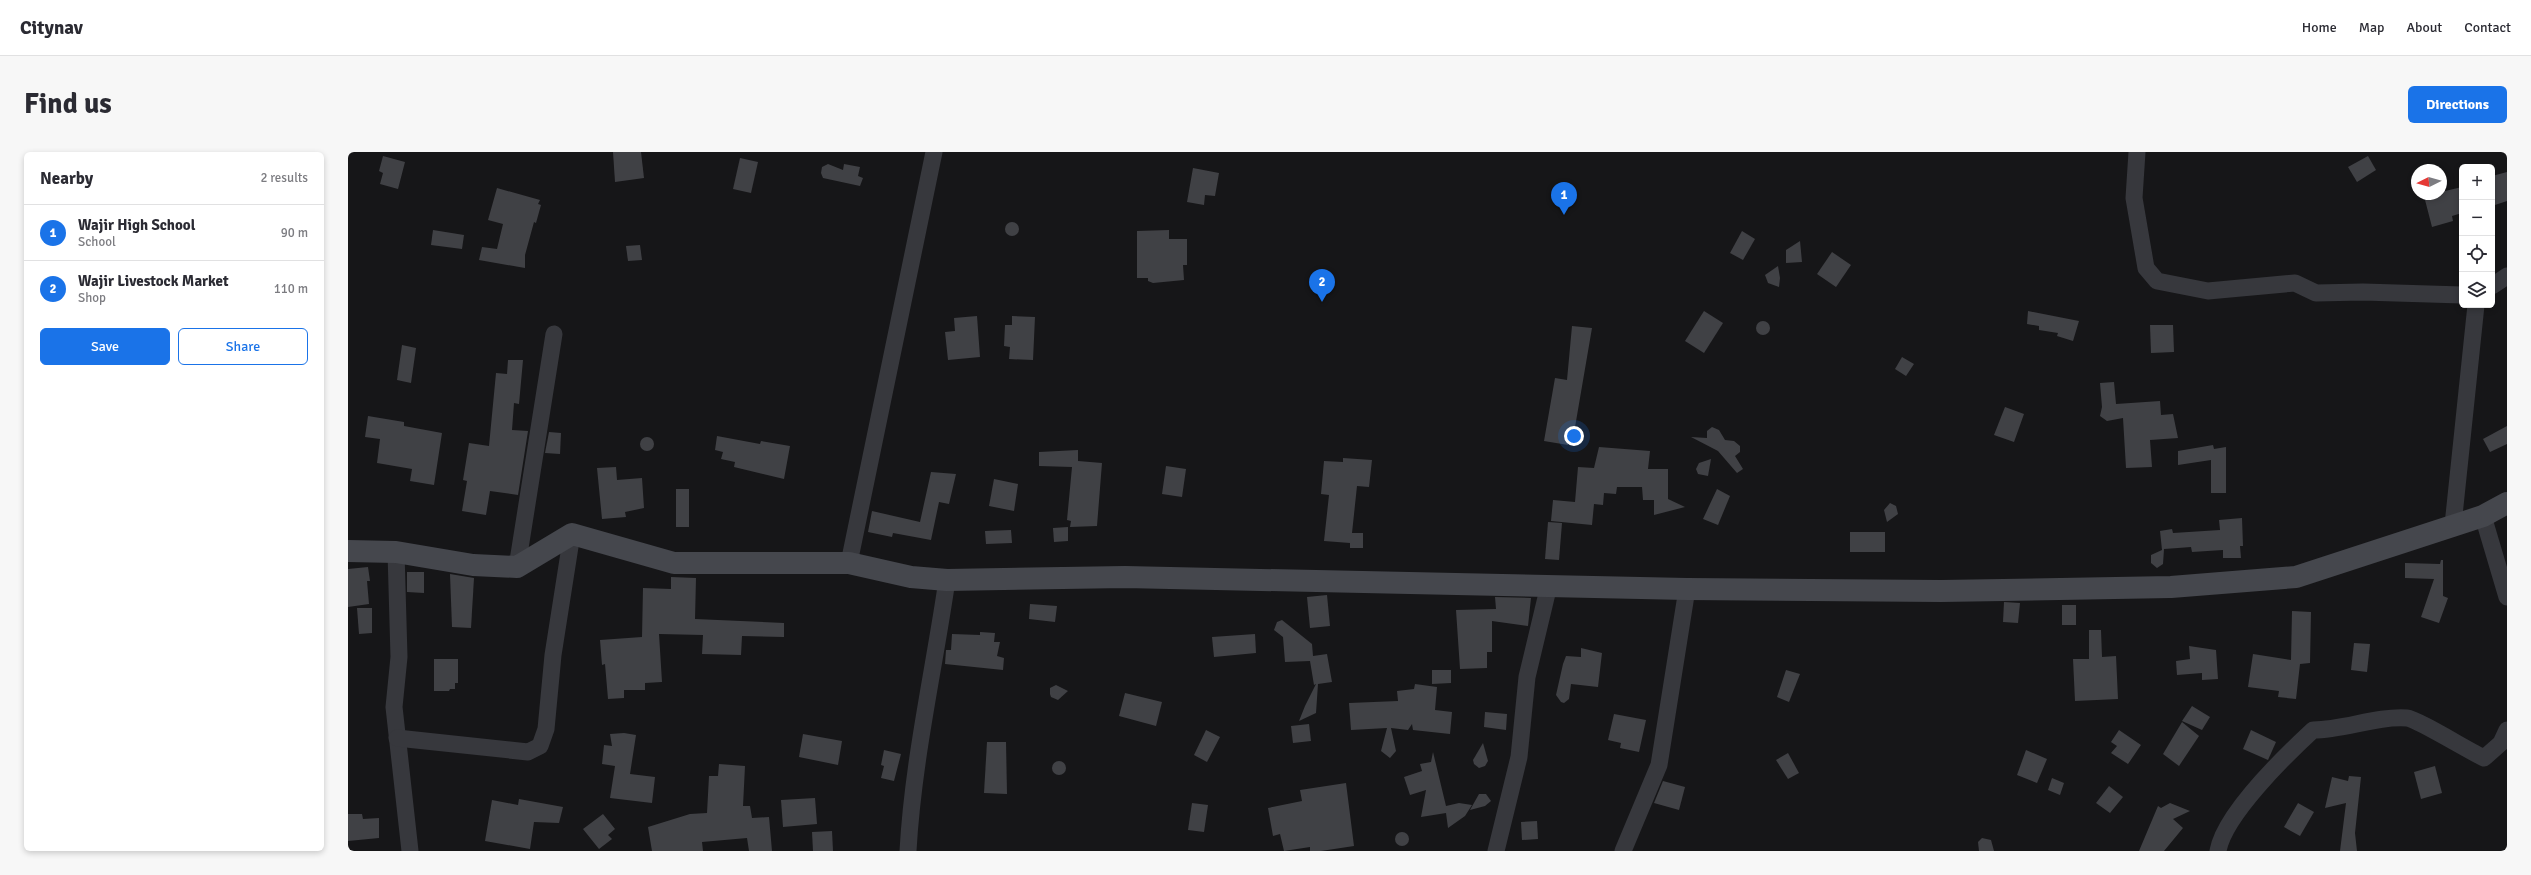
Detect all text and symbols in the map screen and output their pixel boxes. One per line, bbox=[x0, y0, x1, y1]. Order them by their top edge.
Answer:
text: Citynav bbox=[20, 16, 83, 40]
text: Home bbox=[2302, 19, 2337, 36]
text: Map bbox=[2359, 19, 2384, 36]
text: About bbox=[2406, 19, 2442, 36]
text: Contact bbox=[2464, 19, 2511, 36]
button: Directions bbox=[2408, 86, 2507, 123]
text: Find us bbox=[24, 87, 112, 121]
north arrow bbox=[2411, 164, 2447, 200]
map controls bbox=[2459, 164, 2495, 308]
button: + bbox=[2459, 164, 2495, 200]
text: Nearby bbox=[40, 168, 93, 189]
text: 2 results bbox=[260, 170, 308, 186]
pin: 1 bbox=[1551, 182, 1577, 215]
button: − bbox=[2459, 200, 2495, 236]
text: Wajir High School bbox=[78, 216, 195, 234]
text: 1 bbox=[49, 225, 57, 241]
text: 90 m bbox=[281, 225, 308, 241]
text: School bbox=[78, 234, 116, 250]
button: locate bbox=[2459, 236, 2495, 272]
pin: 2 bbox=[1309, 269, 1335, 302]
text: Wajir Livestock Market bbox=[78, 272, 229, 290]
button: layers bbox=[2459, 272, 2495, 308]
text: 2 bbox=[49, 281, 57, 297]
text: 110 m bbox=[274, 281, 308, 297]
text: Shop bbox=[78, 290, 106, 306]
button: Save bbox=[40, 328, 170, 365]
button: Share bbox=[178, 328, 308, 365]
your location bbox=[1564, 426, 1584, 446]

